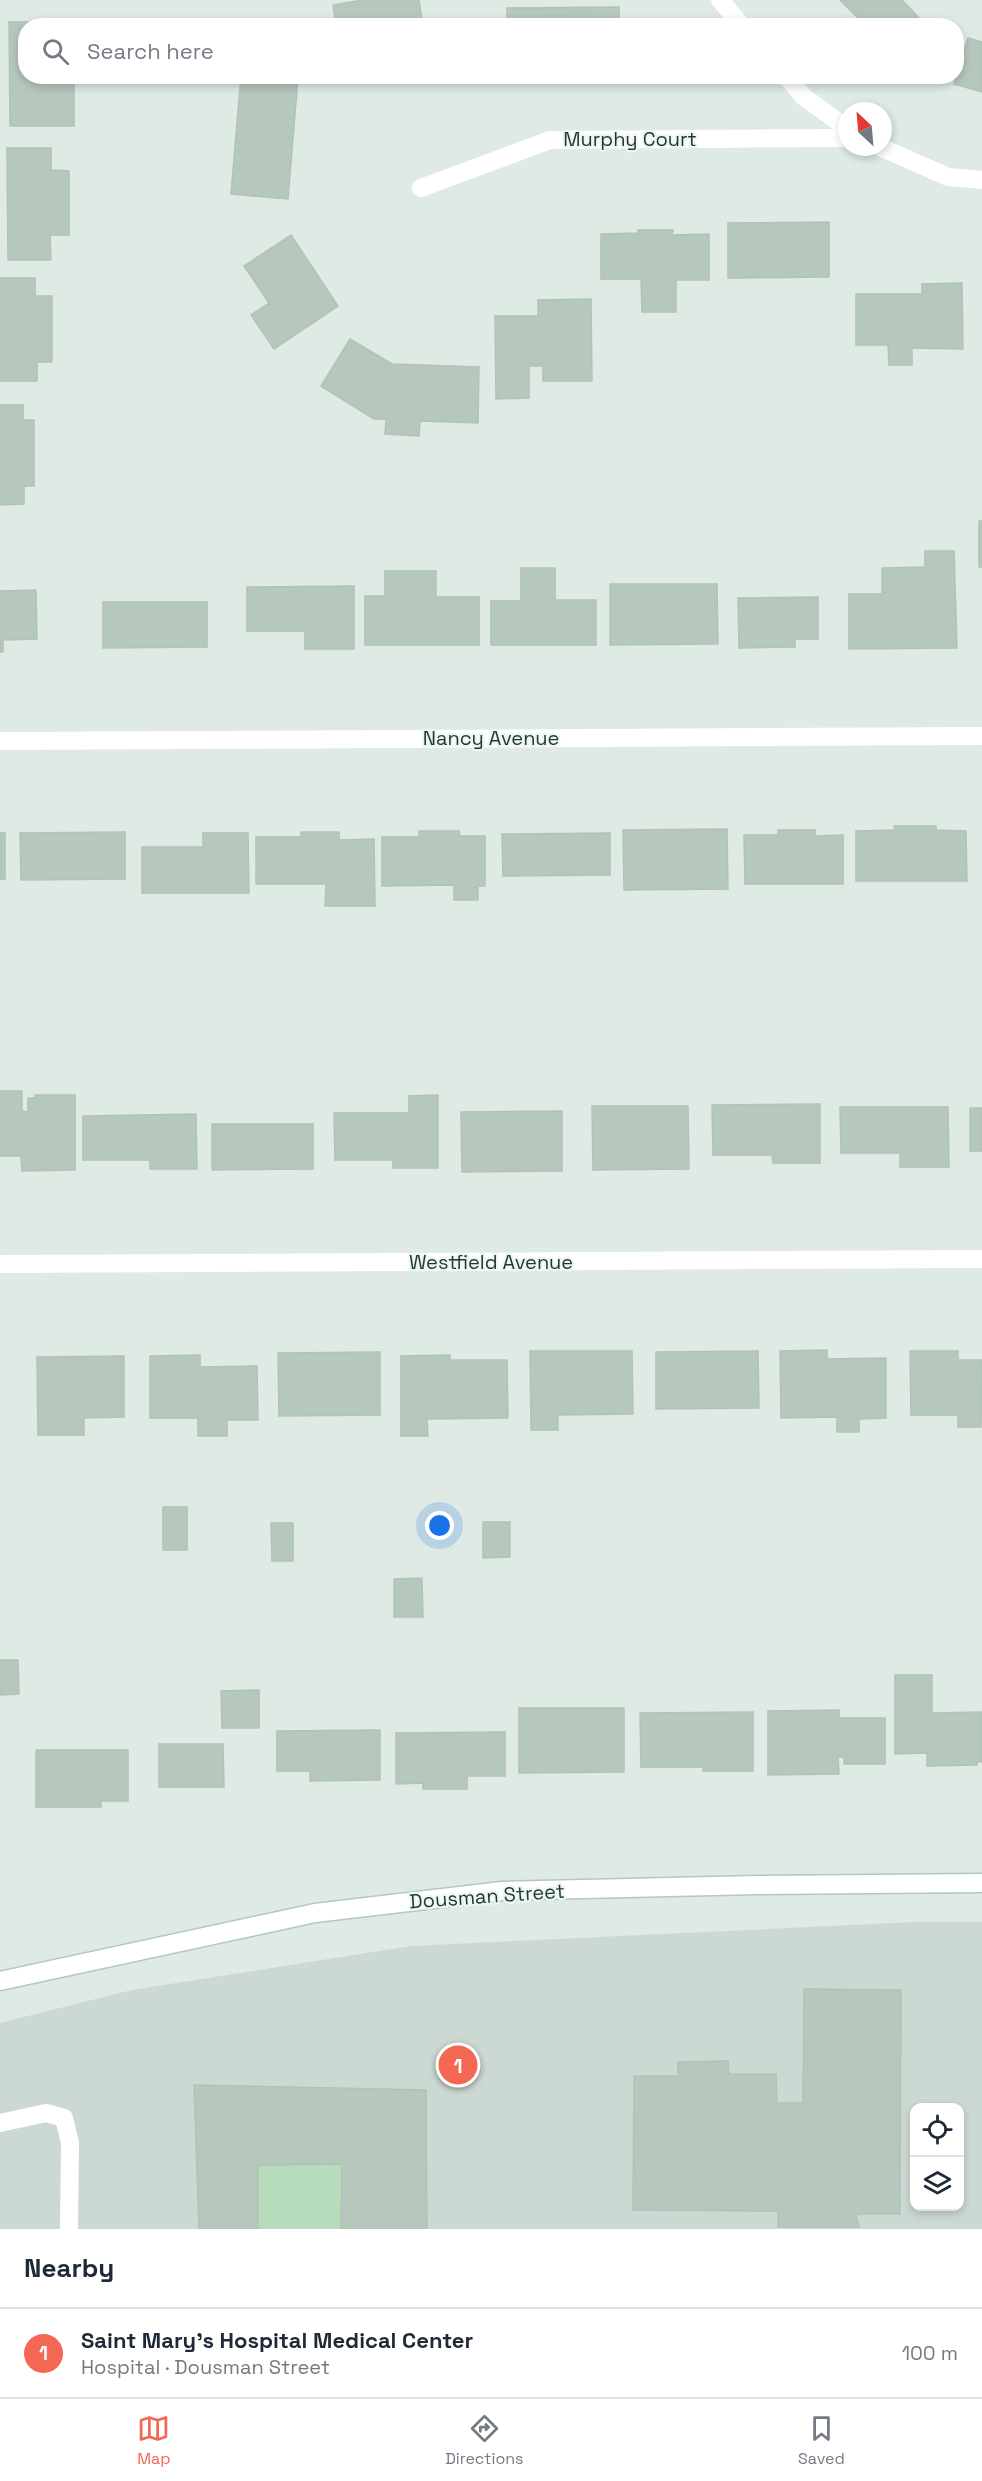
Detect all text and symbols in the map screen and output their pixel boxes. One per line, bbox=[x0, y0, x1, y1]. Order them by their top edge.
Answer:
search box bbox=[18, 18, 964, 84]
icon: search bbox=[39, 35, 72, 68]
text: Search here bbox=[87, 37, 214, 65]
north arrow bbox=[838, 102, 892, 156]
street label: Murphy Court bbox=[563, 126, 697, 152]
street label: Nancy Avenue bbox=[423, 725, 559, 751]
street label: Westfield Avenue bbox=[409, 1249, 573, 1275]
your location bbox=[425, 1511, 454, 1540]
street label: Dousman Street bbox=[408, 1878, 566, 1914]
pin: 1 bbox=[438, 2042, 478, 2088]
map controls bbox=[910, 2103, 964, 2211]
button: locate bbox=[910, 2103, 964, 2157]
button: layers bbox=[910, 2157, 964, 2211]
text: Nearby bbox=[24, 2251, 114, 2285]
text: Saint Mary's Hospital Medical Center bbox=[81, 2326, 473, 2354]
text: 1 bbox=[39, 2340, 48, 2366]
text: 100 m bbox=[902, 2340, 958, 2366]
text: Hospital · Dousman Street bbox=[81, 2354, 330, 2380]
tab: Map bbox=[137, 2412, 171, 2469]
tab: Directions bbox=[445, 2412, 524, 2469]
tab: Saved bbox=[798, 2412, 845, 2469]

